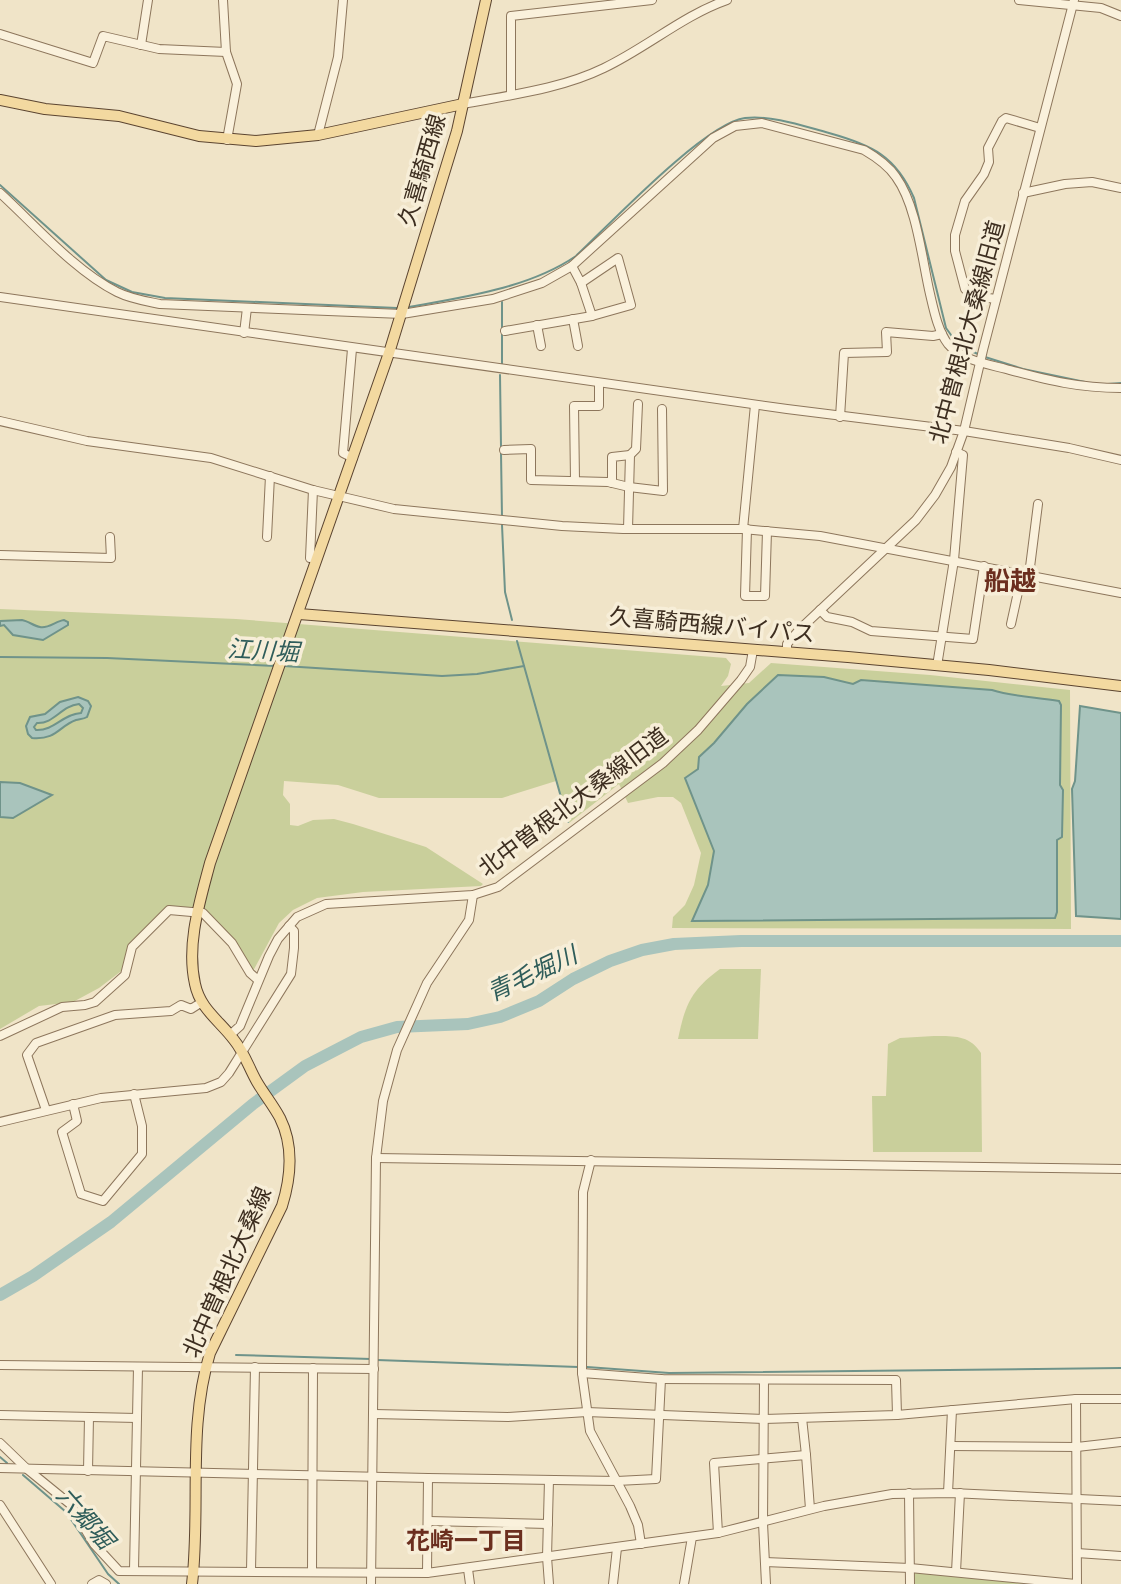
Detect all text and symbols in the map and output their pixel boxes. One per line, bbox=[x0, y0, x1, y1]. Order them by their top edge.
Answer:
street label: 久喜騎西線 bbox=[388, 109, 452, 229]
street label: 北中曽根北大桑線旧道 bbox=[919, 216, 1011, 447]
district label: 船越 bbox=[984, 560, 1036, 597]
street label: 久喜騎西線バイパス bbox=[608, 597, 817, 649]
water label: 江川堀 bbox=[226, 629, 304, 668]
street label: 北中曽根北大桑線旧道 bbox=[470, 718, 674, 883]
water label: 青毛堀川 bbox=[480, 934, 585, 1008]
street label: 北中曽根北大桑線 bbox=[172, 1180, 278, 1362]
water label: 六郷堀 bbox=[50, 1478, 126, 1558]
district label: 花崎一丁目 bbox=[406, 1521, 526, 1556]

